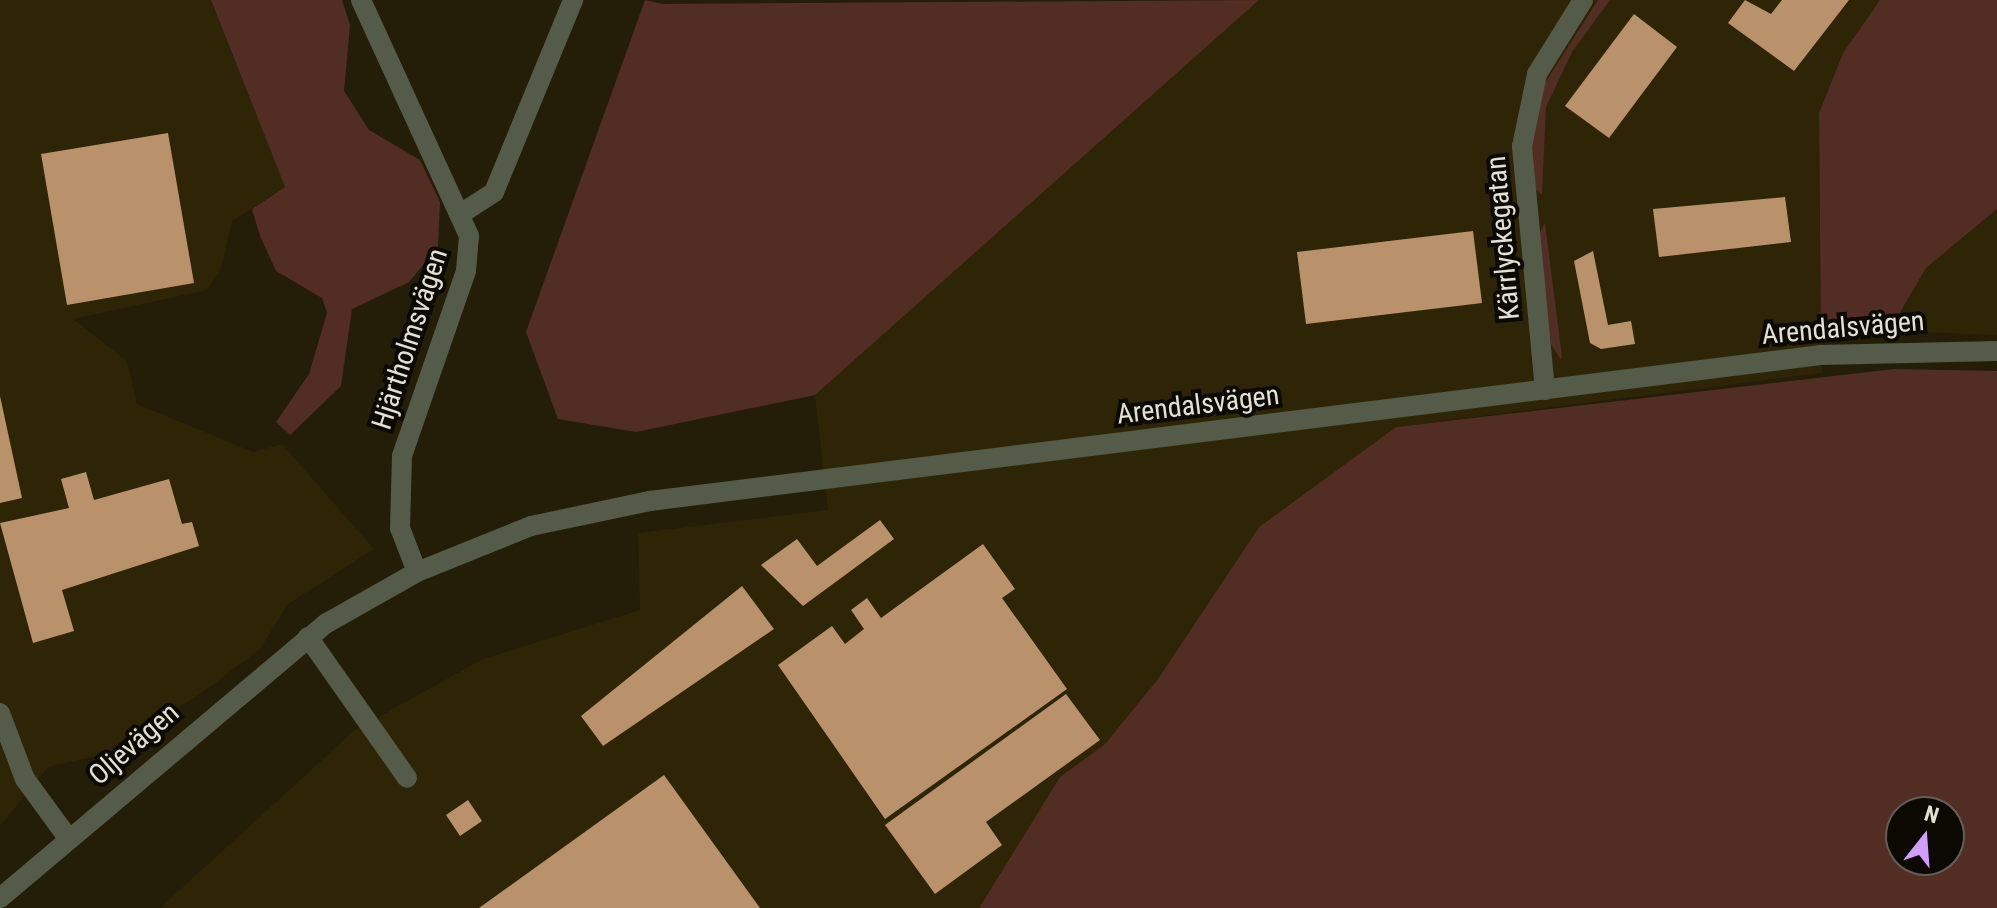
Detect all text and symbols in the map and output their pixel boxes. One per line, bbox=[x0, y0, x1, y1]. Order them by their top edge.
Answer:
street label: Kärrlyckegatan bbox=[1479, 155, 1527, 321]
street label: Hjärtholmsvägen bbox=[365, 244, 455, 434]
street label: Arendalsvägen bbox=[1760, 304, 1926, 352]
street label: Arendalsvägen bbox=[1115, 378, 1281, 432]
street label: Oljevägen bbox=[82, 696, 186, 792]
north arrow bbox=[1885, 796, 1965, 876]
text: N bbox=[1921, 801, 1942, 828]

